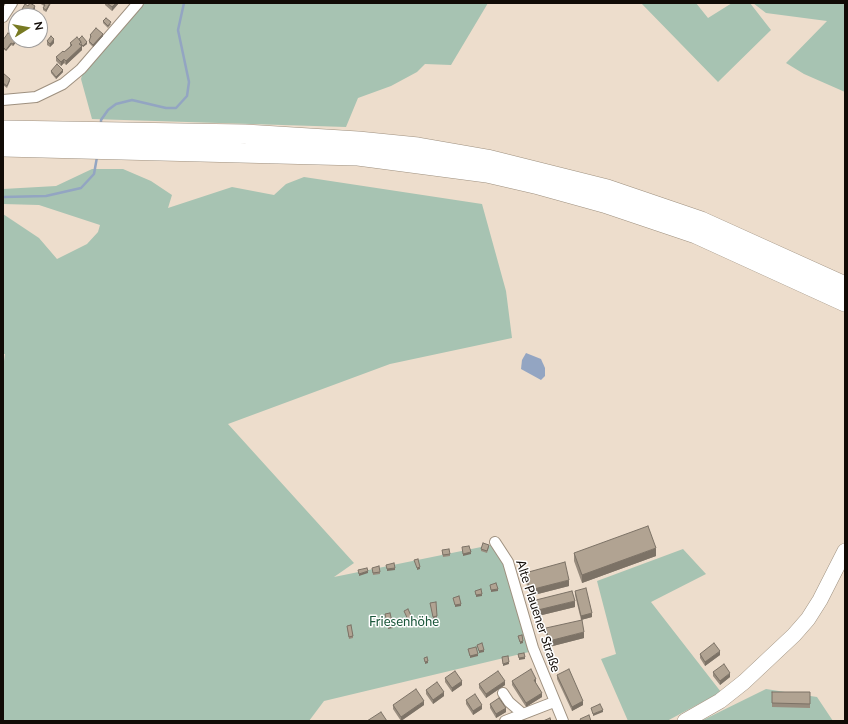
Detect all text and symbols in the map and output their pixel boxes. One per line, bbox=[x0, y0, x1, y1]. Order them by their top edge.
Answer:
north arrow bbox=[8, 8, 48, 48]
text: N bbox=[32, 20, 46, 31]
street label: Alte Plauener Straße bbox=[512, 558, 564, 674]
park label: Friesenhöhe bbox=[369, 614, 439, 630]

